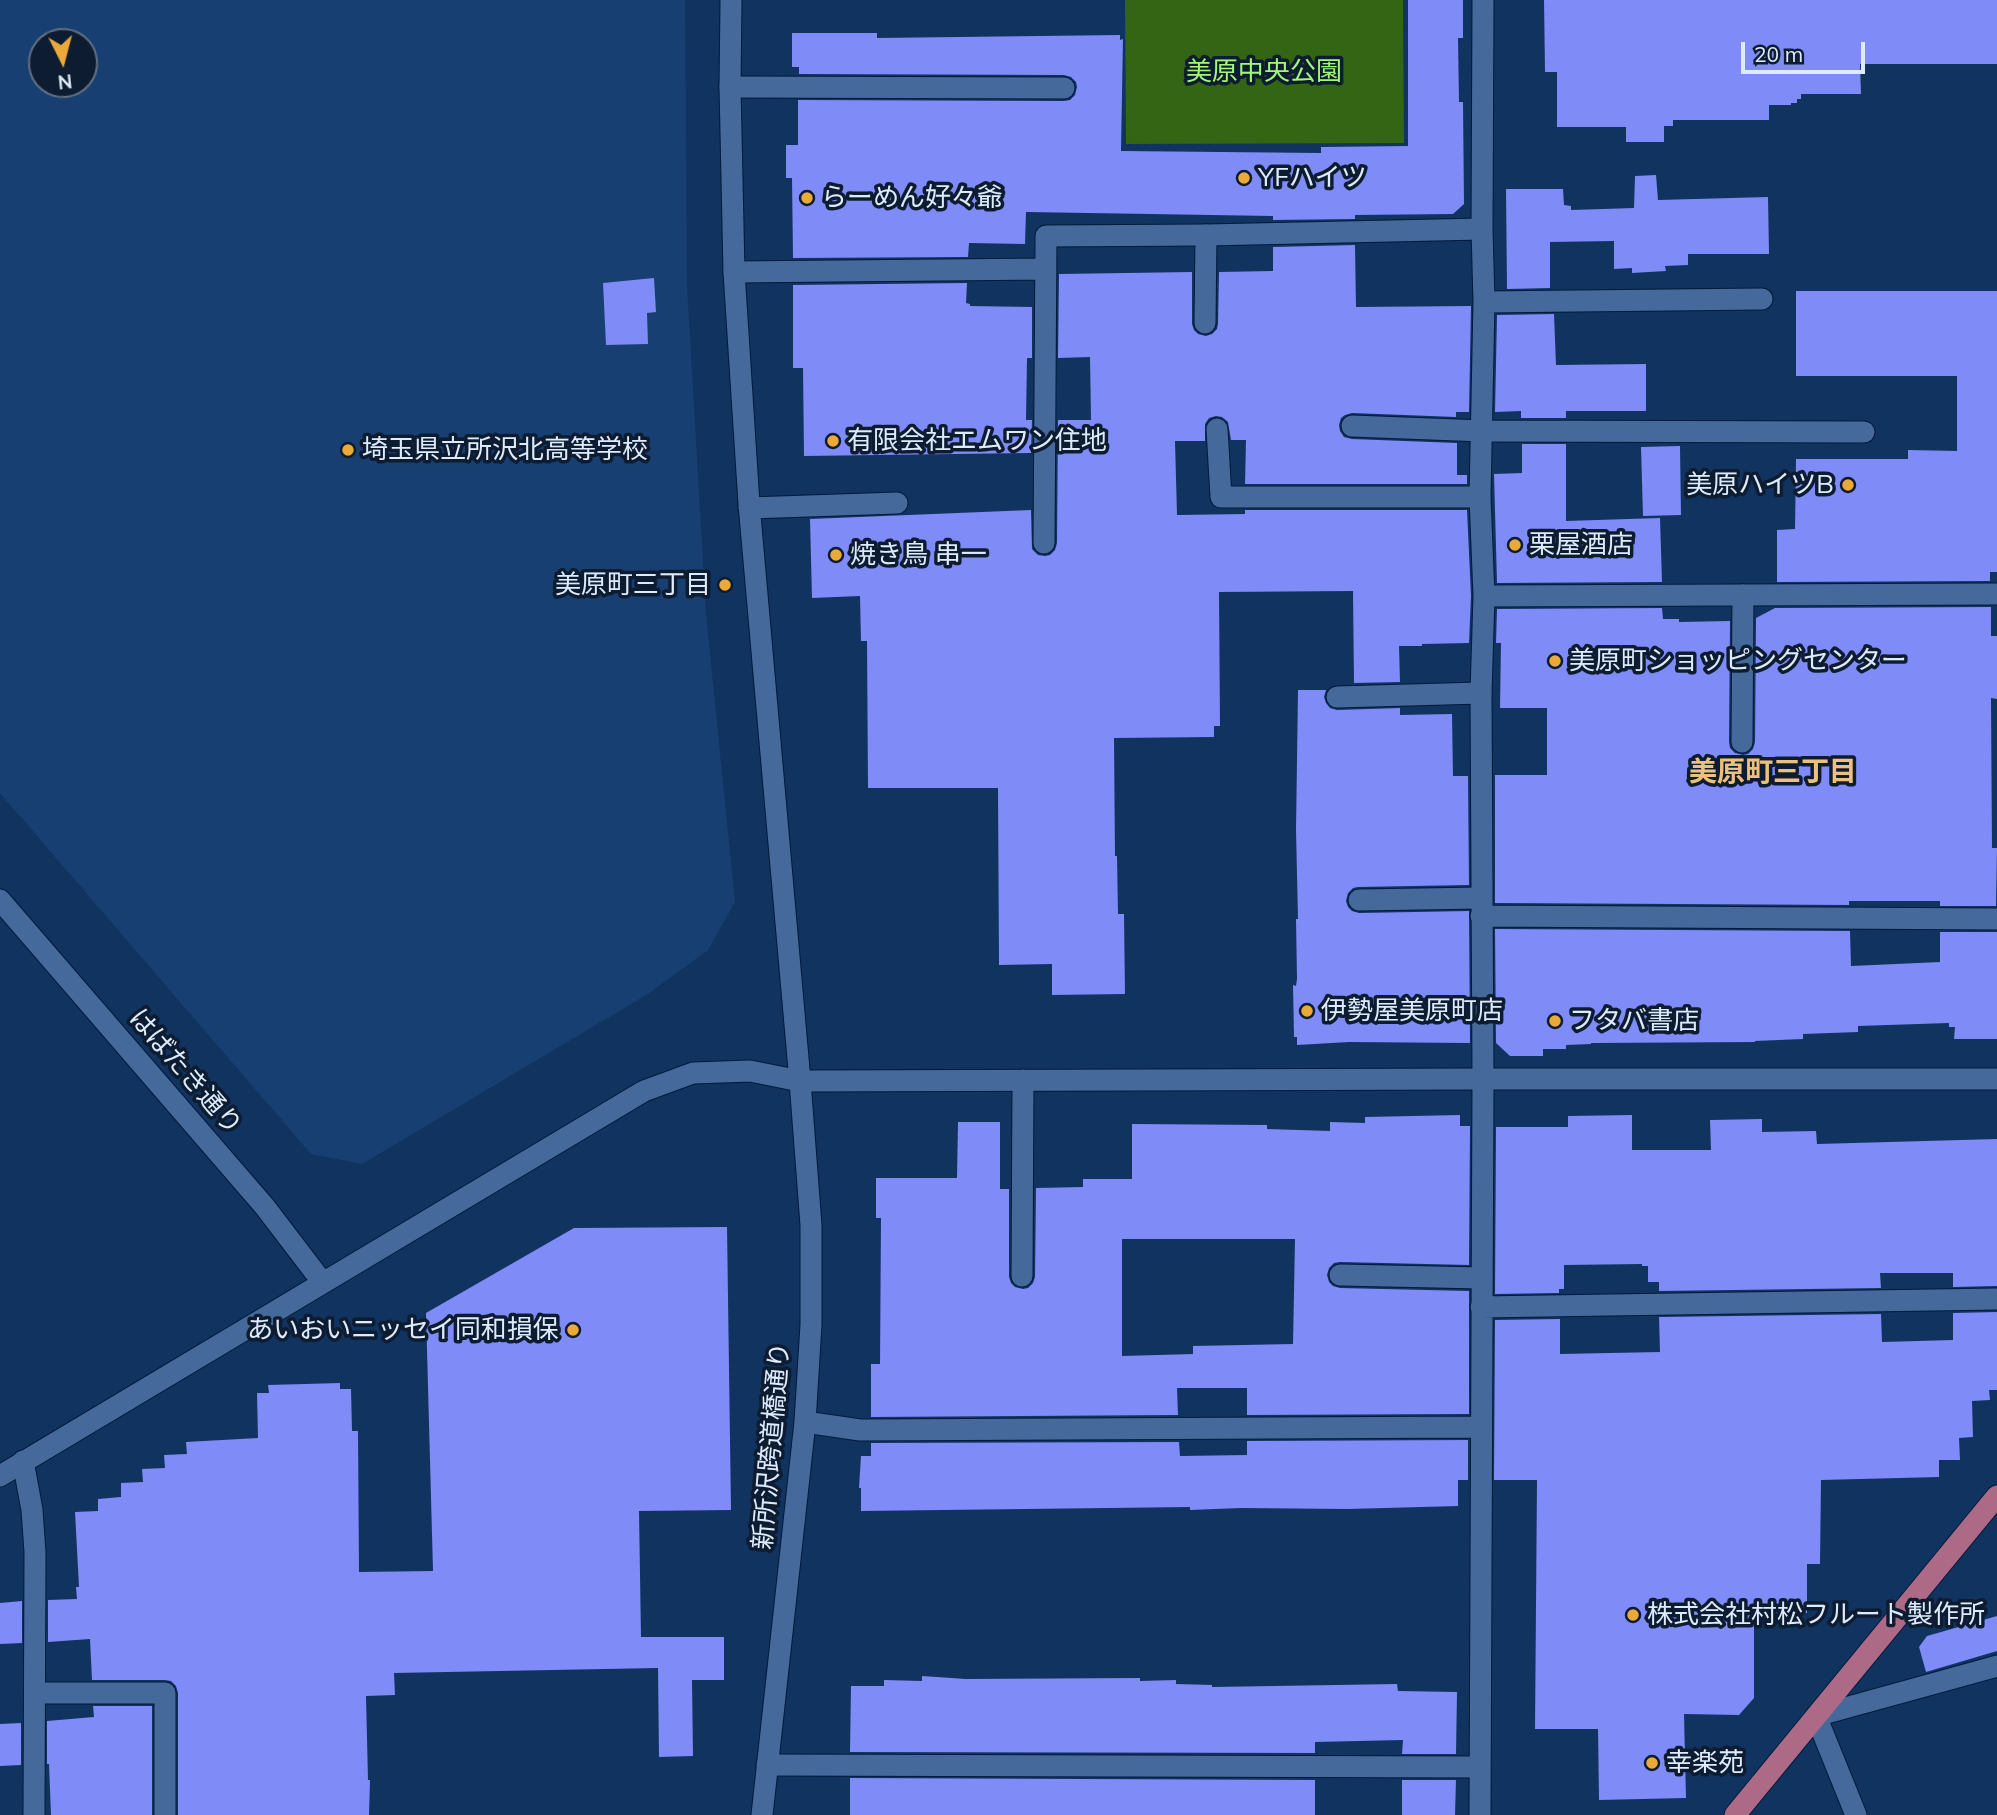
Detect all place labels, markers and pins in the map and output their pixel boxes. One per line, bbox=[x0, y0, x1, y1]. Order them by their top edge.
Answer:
place label: YFハイツ bbox=[1258, 162, 1367, 194]
marker: YFハイツ bbox=[1236, 170, 1252, 186]
place label: らーめん好々爺 bbox=[821, 182, 1003, 214]
marker: らーめん好々爺 bbox=[799, 190, 815, 206]
place label: 有限会社エムワン住地 bbox=[847, 425, 1107, 457]
marker: 有限会社エムワン住地 bbox=[825, 433, 841, 449]
place label: 埼玉県立所沢北高等学校 bbox=[362, 434, 648, 466]
marker: 埼玉県立所沢北高等学校 bbox=[340, 442, 356, 458]
place label: 美原ハイツB bbox=[1686, 469, 1834, 501]
marker: 美原ハイツB bbox=[1840, 477, 1856, 493]
place label: 栗屋酒店 bbox=[1529, 529, 1633, 561]
marker: 栗屋酒店 bbox=[1507, 537, 1523, 553]
place label: 焼き鳥 串一 bbox=[850, 539, 987, 571]
marker: 焼き鳥 串一 bbox=[828, 547, 844, 563]
place label: 美原町三丁目 bbox=[555, 569, 711, 601]
marker: 美原町三丁目 bbox=[717, 577, 733, 593]
place label: 美原町ショッピングセンター bbox=[1569, 645, 1907, 677]
marker: 美原町ショッピングセンター bbox=[1547, 653, 1563, 669]
place label: 伊勢屋美原町店 bbox=[1321, 995, 1503, 1027]
marker: 伊勢屋美原町店 bbox=[1299, 1003, 1315, 1019]
place label: フタバ書店 bbox=[1569, 1005, 1699, 1037]
marker: フタバ書店 bbox=[1547, 1013, 1563, 1029]
place label: あいおいニッセイ同和損保 bbox=[247, 1314, 559, 1346]
marker: あいおいニッセイ同和損保 bbox=[565, 1322, 581, 1338]
place label: 株式会社村松フルート製作所 bbox=[1647, 1599, 1985, 1631]
marker: 株式会社村松フルート製作所 bbox=[1625, 1607, 1641, 1623]
place label: 幸楽苑 bbox=[1666, 1747, 1744, 1779]
marker: 幸楽苑 bbox=[1644, 1755, 1660, 1771]

